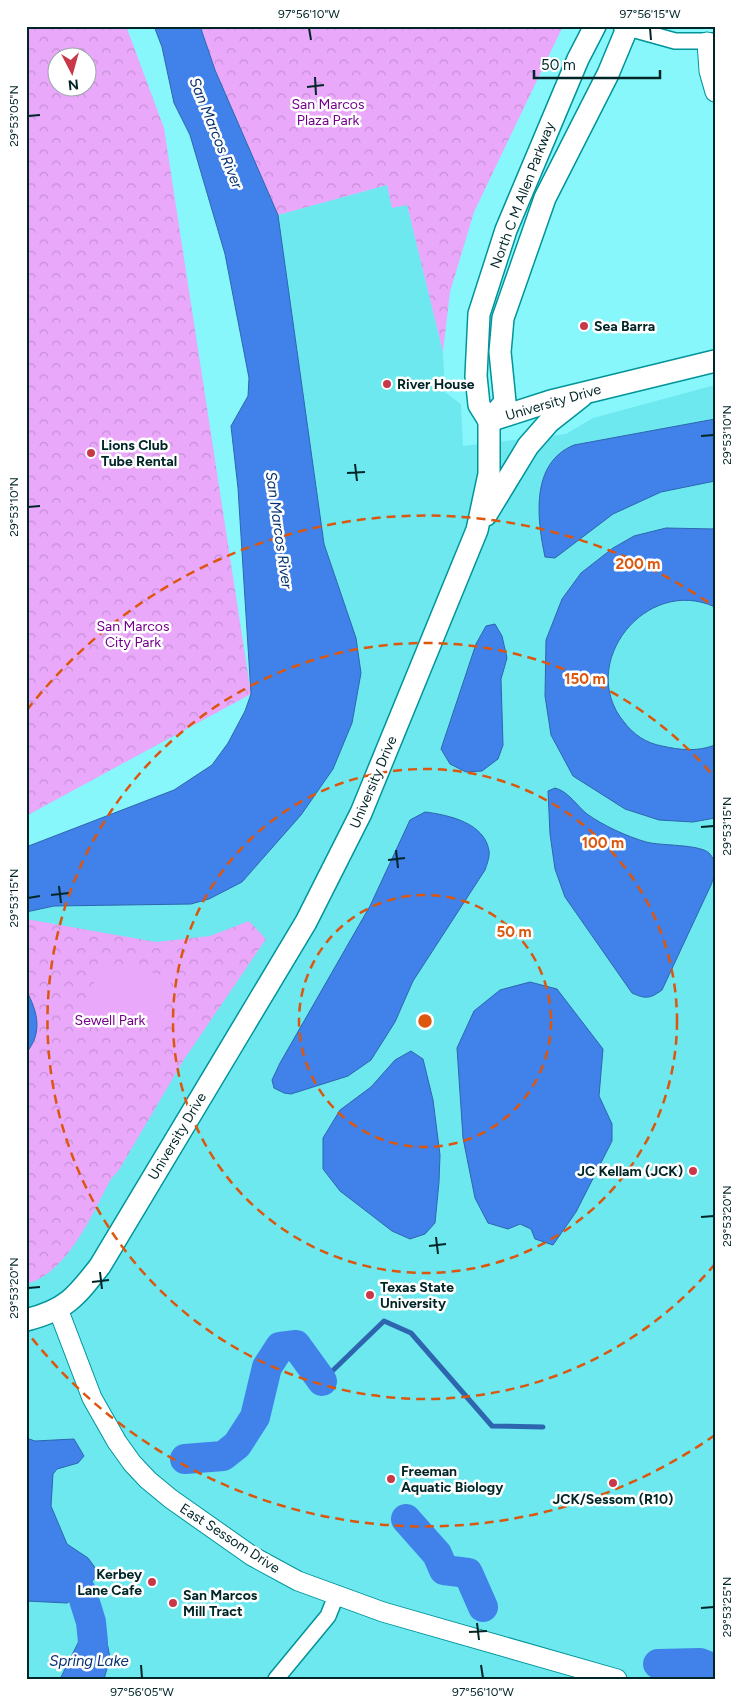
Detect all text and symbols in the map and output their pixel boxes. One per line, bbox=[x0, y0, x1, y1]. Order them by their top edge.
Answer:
text: 97°56'10"W bbox=[278, 7, 340, 21]
text: 97°56'15"W bbox=[620, 7, 681, 21]
north arrow bbox=[48, 48, 98, 98]
scale bar bbox=[534, 48, 660, 80]
text: 50 m bbox=[541, 56, 576, 74]
text: N bbox=[67, 75, 80, 93]
water label: San Marcos River bbox=[186, 75, 247, 192]
text: 29°53'05"N bbox=[7, 85, 21, 147]
park label: San Marcos Plaza Park bbox=[292, 96, 364, 129]
street label: North C M Allen Parkway bbox=[487, 119, 558, 271]
place label: Sea Barra bbox=[594, 318, 655, 335]
marker: Sea Barra bbox=[578, 320, 590, 332]
place label: River House bbox=[397, 376, 475, 393]
marker: River House bbox=[381, 378, 393, 390]
street label: University Drive bbox=[503, 381, 603, 424]
text: 29°53'10"N bbox=[720, 405, 734, 465]
place label: Lions Club Tube Rental bbox=[101, 437, 177, 470]
marker: Lions Club Tube Rental bbox=[85, 447, 97, 459]
water label: San Marcos River bbox=[262, 470, 296, 591]
text: 29°53'10"N bbox=[7, 477, 21, 537]
text: 200 m bbox=[616, 555, 660, 573]
park label: San Marcos City Park bbox=[97, 618, 169, 651]
text: 150 m bbox=[564, 670, 606, 688]
street label: University Drive bbox=[346, 733, 401, 831]
text: 29°53'15"N bbox=[720, 797, 734, 855]
text: 100 m bbox=[582, 834, 624, 852]
text: 29°53'15"N bbox=[7, 869, 21, 927]
text: 50 m bbox=[496, 923, 532, 941]
park label: Sewell Park bbox=[75, 1012, 146, 1029]
centre of rings bbox=[416, 1012, 434, 1030]
street label: University Drive bbox=[145, 1089, 210, 1183]
place label: JC Kellam (JCK) bbox=[577, 1163, 683, 1180]
marker: JC Kellam (JCK) bbox=[687, 1165, 699, 1177]
text: 29°53'20"N bbox=[720, 1185, 734, 1247]
text: 29°53'20"N bbox=[7, 1257, 21, 1319]
place label: Texas State University bbox=[380, 1279, 454, 1312]
marker: Texas State University bbox=[364, 1289, 376, 1301]
place label: Freeman Aquatic Biology bbox=[401, 1463, 504, 1496]
marker: Freeman Aquatic Biology bbox=[385, 1473, 397, 1485]
marker: JCK/Sessom (R10) bbox=[607, 1477, 619, 1489]
place label: JCK/Sessom (R10) bbox=[553, 1491, 673, 1508]
street label: East Sessom Drive bbox=[177, 1500, 283, 1577]
place label: Kerbey Lane Cafe bbox=[77, 1566, 143, 1599]
marker: Kerbey Lane Cafe bbox=[146, 1576, 158, 1588]
text: 29°53'25"N bbox=[720, 1577, 734, 1637]
place label: San Marcos Mill Tract bbox=[183, 1587, 258, 1620]
marker: San Marcos Mill Tract bbox=[167, 1597, 179, 1609]
water label: Spring Lake bbox=[49, 1652, 129, 1670]
text: 97°56'05"W bbox=[110, 1685, 174, 1699]
text: 97°56'10"W bbox=[452, 1685, 514, 1699]

